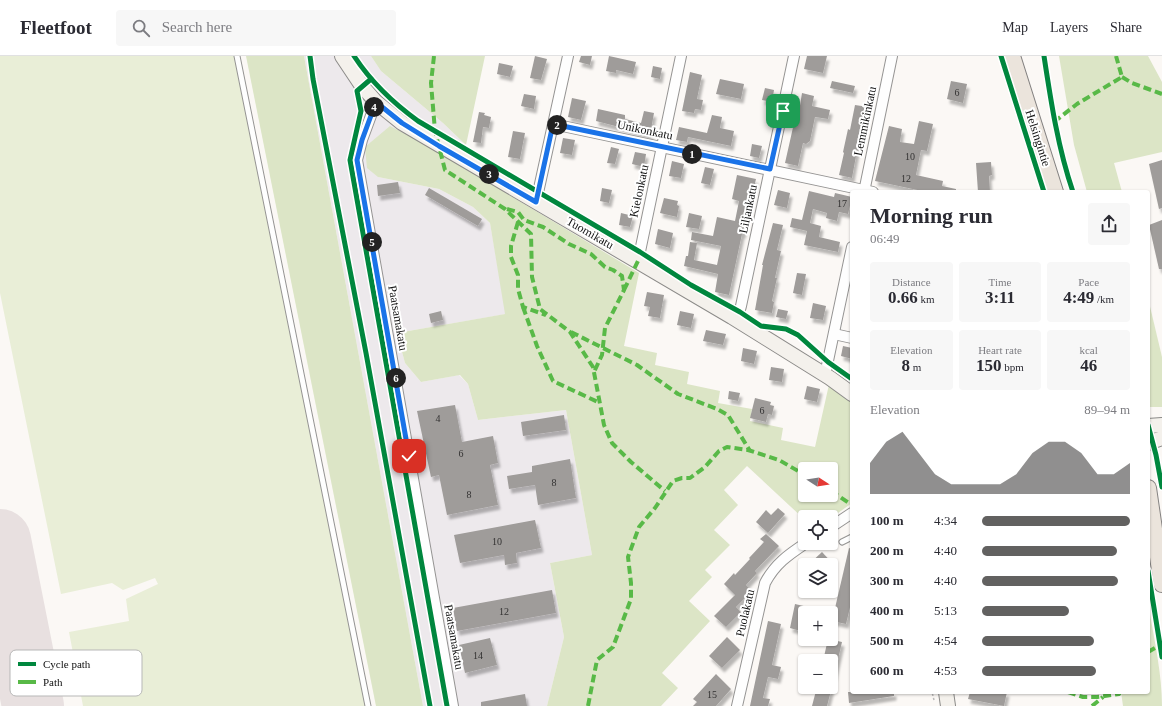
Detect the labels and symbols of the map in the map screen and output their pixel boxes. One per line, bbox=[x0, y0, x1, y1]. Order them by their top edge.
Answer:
street label: Lemmikinkatu bbox=[851, 85, 879, 157]
house number: 6 bbox=[955, 87, 960, 98]
pin bbox=[766, 94, 800, 128]
pin: 4 bbox=[364, 97, 384, 117]
street label: Helsingintie bbox=[1022, 108, 1054, 168]
pin: 2 bbox=[547, 115, 567, 135]
street label: Unikonkatu bbox=[616, 117, 674, 143]
pin: 1 bbox=[682, 144, 702, 164]
house number: 10 bbox=[905, 151, 915, 162]
street label: Kielonkatu bbox=[627, 163, 651, 219]
pin: 3 bbox=[479, 164, 499, 184]
house number: 12 bbox=[901, 173, 911, 184]
street label: Liljankatu bbox=[736, 183, 760, 235]
house number: 17 bbox=[837, 198, 847, 209]
street label: Tuomikatu bbox=[564, 214, 616, 252]
pin: 5 bbox=[362, 232, 382, 252]
street label: Paatsamakatu bbox=[385, 284, 411, 352]
pin: 6 bbox=[386, 368, 406, 388]
house number: 6 bbox=[760, 405, 765, 416]
house number: 4 bbox=[436, 413, 441, 424]
pin bbox=[392, 439, 426, 473]
house number: 6 bbox=[459, 448, 464, 459]
north arrow bbox=[798, 462, 838, 502]
house number: 8 bbox=[552, 477, 557, 488]
house number: 8 bbox=[467, 489, 472, 500]
house number: 10 bbox=[492, 536, 502, 547]
street label: Puolakatu bbox=[733, 588, 757, 638]
street label: Paatsamakatu bbox=[441, 603, 467, 671]
house number: 12 bbox=[499, 606, 509, 617]
legend bbox=[10, 650, 142, 696]
house number: 14 bbox=[473, 650, 483, 661]
text: Cycle path bbox=[43, 658, 91, 670]
text: Path bbox=[43, 676, 63, 688]
house number: 15 bbox=[707, 689, 717, 700]

